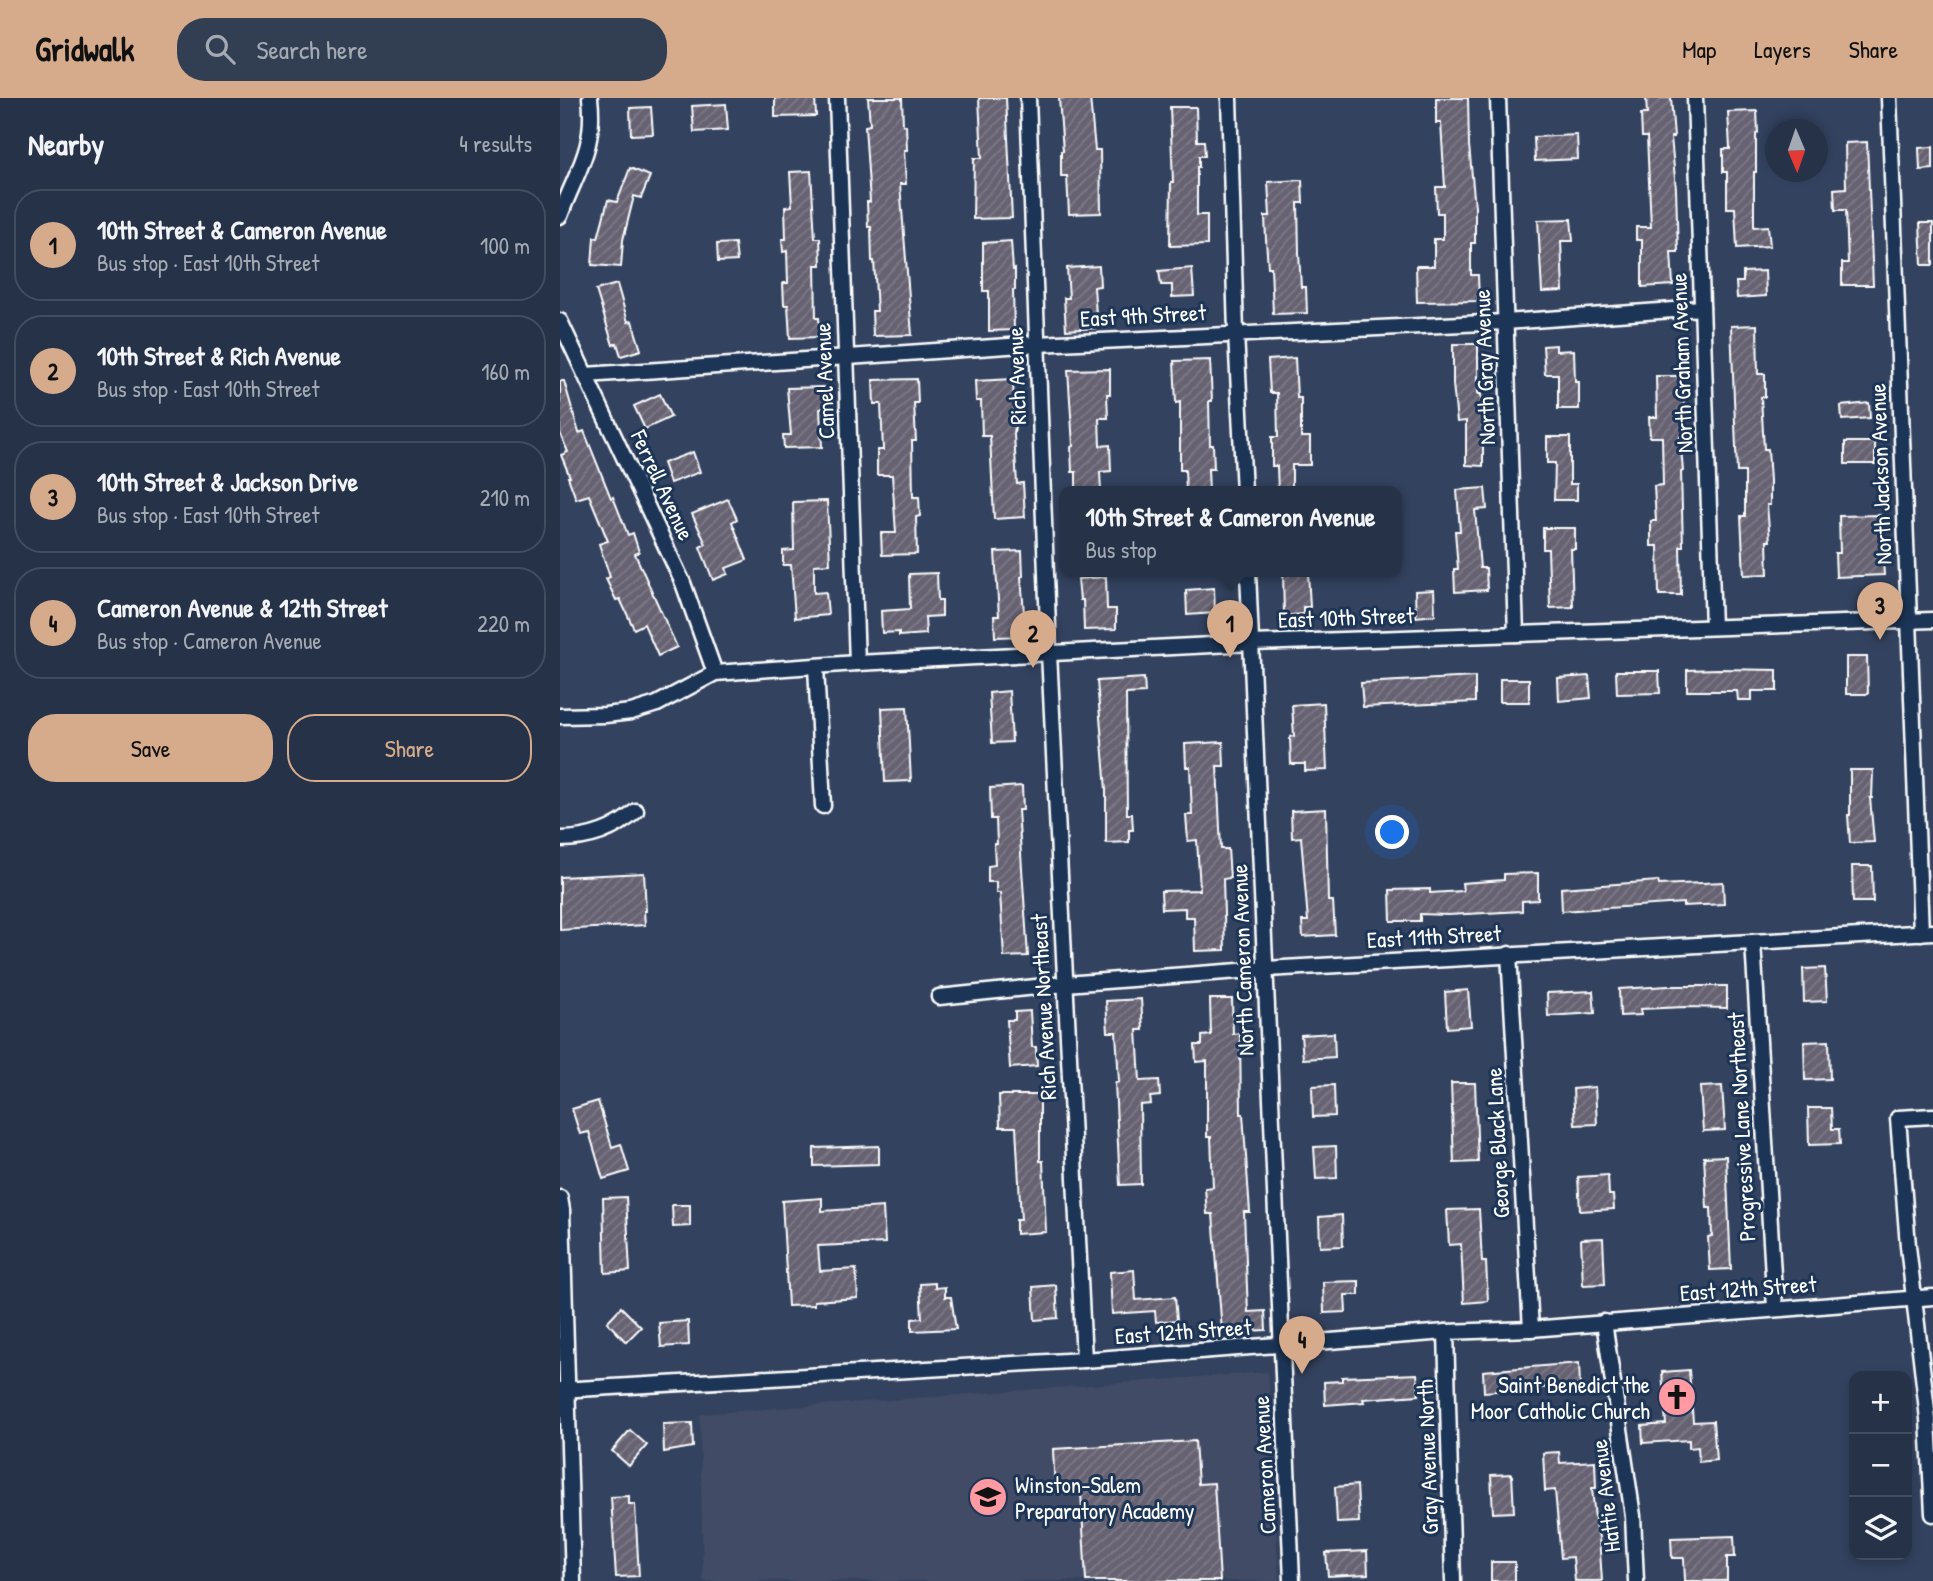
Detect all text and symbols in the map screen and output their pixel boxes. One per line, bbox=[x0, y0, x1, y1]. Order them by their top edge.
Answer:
search box bbox=[177, 18, 667, 81]
text: Gridwalk bbox=[35, 27, 135, 71]
icon: search bbox=[201, 30, 239, 68]
text: Search here bbox=[257, 32, 368, 67]
text: Map bbox=[1682, 33, 1716, 65]
text: Layers bbox=[1754, 33, 1811, 65]
text: Share bbox=[1849, 33, 1898, 65]
north arrow bbox=[1765, 119, 1828, 182]
text: Nearby bbox=[28, 124, 104, 164]
text: 4 results bbox=[459, 128, 532, 159]
text: 10th Street & Cameron Avenue bbox=[97, 212, 387, 247]
text: 1 bbox=[49, 230, 57, 261]
text: 100 m bbox=[480, 230, 530, 261]
text: Bus stop · East 10th Street bbox=[97, 247, 319, 278]
street label: North Graham Avenue bbox=[1662, 272, 1700, 454]
street label: North Gray Avenue bbox=[1466, 289, 1502, 445]
street label: East 9th Street bbox=[1079, 296, 1208, 334]
street label: Camel Avenue bbox=[806, 322, 842, 440]
street label: Rich Avenue bbox=[999, 327, 1033, 425]
text: 10th Street & Rich Avenue bbox=[97, 338, 341, 373]
text: 2 bbox=[48, 356, 58, 387]
text: 160 m bbox=[481, 356, 530, 387]
text: Bus stop · East 10th Street bbox=[97, 373, 319, 404]
street label: North Jackson Avenue bbox=[1861, 383, 1899, 565]
street label: Ferrell Avenue bbox=[624, 424, 702, 545]
text: 10th Street & Jackson Drive bbox=[97, 464, 358, 499]
text: 3 bbox=[48, 482, 58, 513]
text: 210 m bbox=[480, 482, 530, 513]
popup bbox=[1059, 486, 1402, 577]
text: Bus stop · East 10th Street bbox=[97, 499, 319, 530]
text: 10th Street & Cameron Avenue bbox=[1086, 499, 1375, 534]
text: Bus stop bbox=[1086, 534, 1156, 565]
pin: 3 bbox=[1857, 582, 1903, 640]
text: Cameron Avenue & 12th Street bbox=[97, 590, 387, 625]
street label: East 10th Street bbox=[1277, 599, 1416, 635]
pin: 1 bbox=[1207, 600, 1253, 658]
text: 4 bbox=[49, 608, 57, 639]
text: 220 m bbox=[477, 608, 530, 639]
pin: 2 bbox=[1010, 610, 1056, 668]
text: Bus stop · Cameron Avenue bbox=[97, 625, 322, 656]
button: Save bbox=[28, 714, 273, 782]
button: Share bbox=[287, 714, 532, 782]
your location bbox=[1375, 815, 1409, 849]
street label: North Cameron Avenue bbox=[1223, 864, 1261, 1056]
street label: Rich Avenue Northeast bbox=[1023, 912, 1063, 1101]
street label: East 11th Street bbox=[1366, 917, 1503, 955]
street label: Progressive Lane Northeast bbox=[1719, 1011, 1762, 1242]
street label: George Black Lane bbox=[1478, 1067, 1516, 1219]
street label: East 12th Street bbox=[1679, 1268, 1818, 1308]
street label: East 12th Street bbox=[1114, 1311, 1253, 1351]
pin: 4 bbox=[1279, 1316, 1325, 1374]
place label: Saint Benedict the Moor Catholic Church bbox=[1471, 1369, 1650, 1426]
map controls bbox=[1849, 1371, 1912, 1560]
button: + bbox=[1849, 1371, 1912, 1434]
church icon: Saint Benedict the Moor Catholic Church bbox=[1656, 1376, 1698, 1418]
street label: Gray Avenue North bbox=[1409, 1378, 1445, 1535]
street label: Cameron Avenue bbox=[1245, 1395, 1283, 1535]
button: − bbox=[1849, 1434, 1912, 1497]
street label: Hattie Avenue bbox=[1583, 1438, 1627, 1554]
place label: Winston-Salem Preparatory Academy bbox=[1015, 1469, 1195, 1526]
school or university icon: Winston-Salem Preparatory Academy bbox=[967, 1476, 1009, 1518]
button: layers bbox=[1849, 1497, 1912, 1560]

